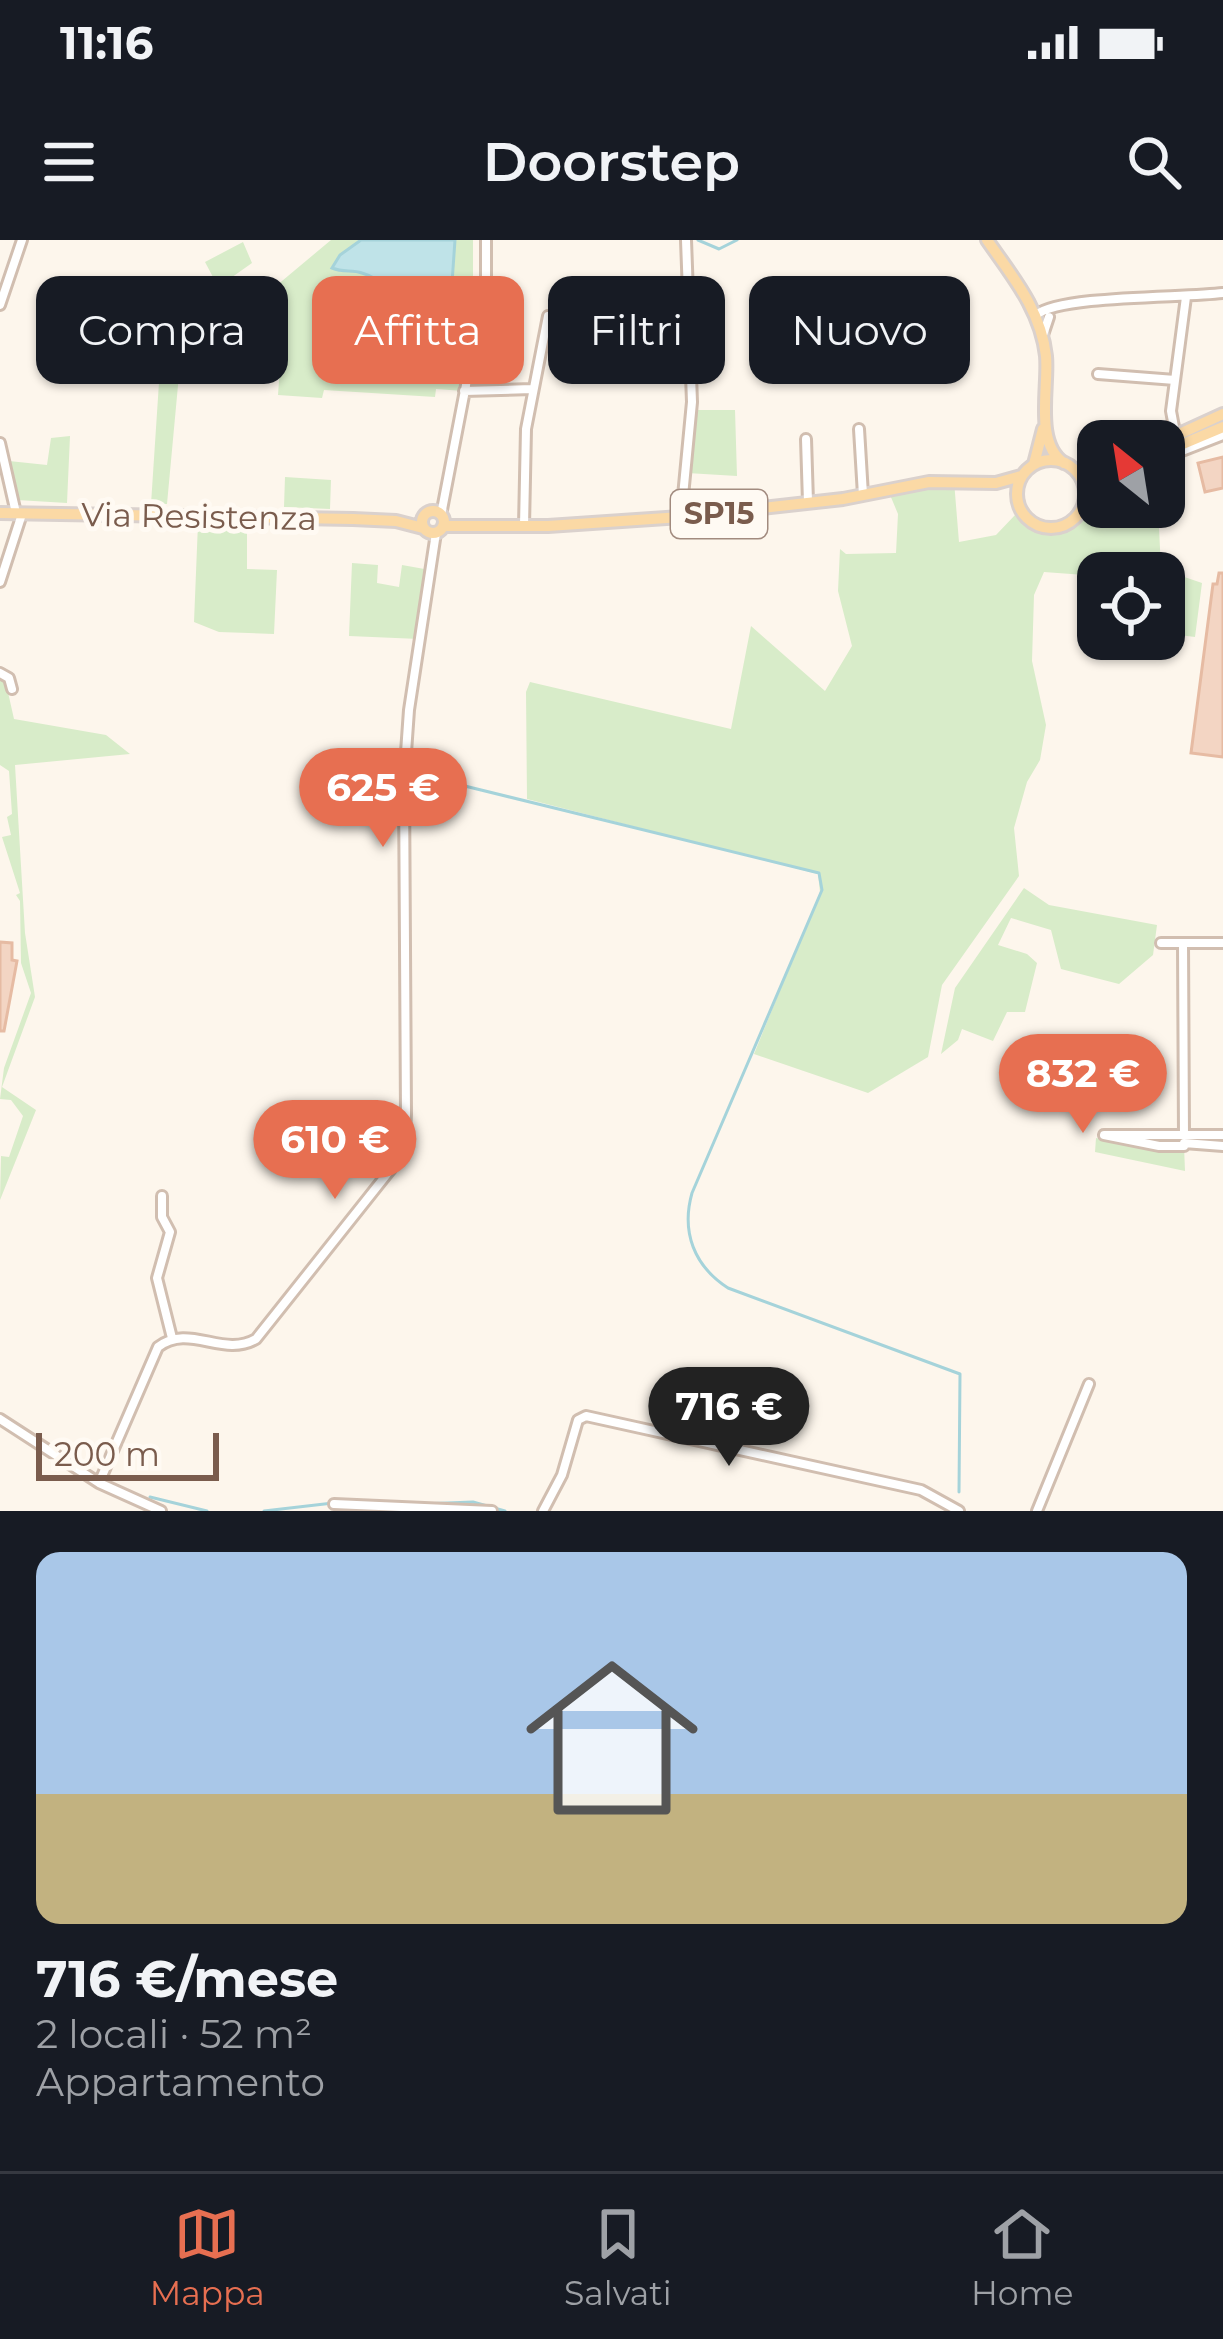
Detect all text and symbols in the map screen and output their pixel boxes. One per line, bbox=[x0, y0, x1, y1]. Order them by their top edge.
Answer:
text: 11:16 bbox=[60, 15, 153, 70]
icon: menu bbox=[36, 129, 102, 195]
text: Doorstep bbox=[483, 129, 740, 195]
icon: search bbox=[1121, 129, 1187, 195]
chip: Compra bbox=[36, 276, 288, 384]
chip: Affitta bbox=[312, 276, 524, 384]
chip: Filtri bbox=[548, 276, 725, 384]
chip: Nuovo bbox=[749, 276, 970, 384]
north arrow bbox=[1077, 420, 1185, 528]
map controls bbox=[1077, 420, 1185, 660]
road number: SP15 bbox=[671, 490, 767, 538]
street label: Via Resistenza bbox=[81, 494, 317, 538]
button: locate bbox=[1077, 552, 1185, 660]
pin: 625 € bbox=[299, 748, 467, 850]
text: 625 € bbox=[326, 763, 440, 811]
pin: 832 € bbox=[999, 1034, 1167, 1136]
text: 832 € bbox=[1026, 1049, 1140, 1097]
pin: 610 € bbox=[251, 1100, 419, 1202]
text: 610 € bbox=[280, 1115, 390, 1163]
pin: 716 € bbox=[645, 1367, 813, 1469]
text: 716 € bbox=[675, 1382, 783, 1430]
scale bar bbox=[36, 1427, 219, 1480]
text: 200 m bbox=[54, 1434, 160, 1474]
icon: home bbox=[504, 1630, 720, 1846]
text: 716 €/mese bbox=[36, 1948, 338, 2010]
text: 2 locali · 52 m² bbox=[36, 2010, 312, 2058]
text: Appartamento bbox=[36, 2058, 325, 2106]
tab: Mappa bbox=[150, 2201, 265, 2313]
tab: Salvati bbox=[564, 2201, 672, 2313]
tab: Home bbox=[971, 2201, 1073, 2313]

